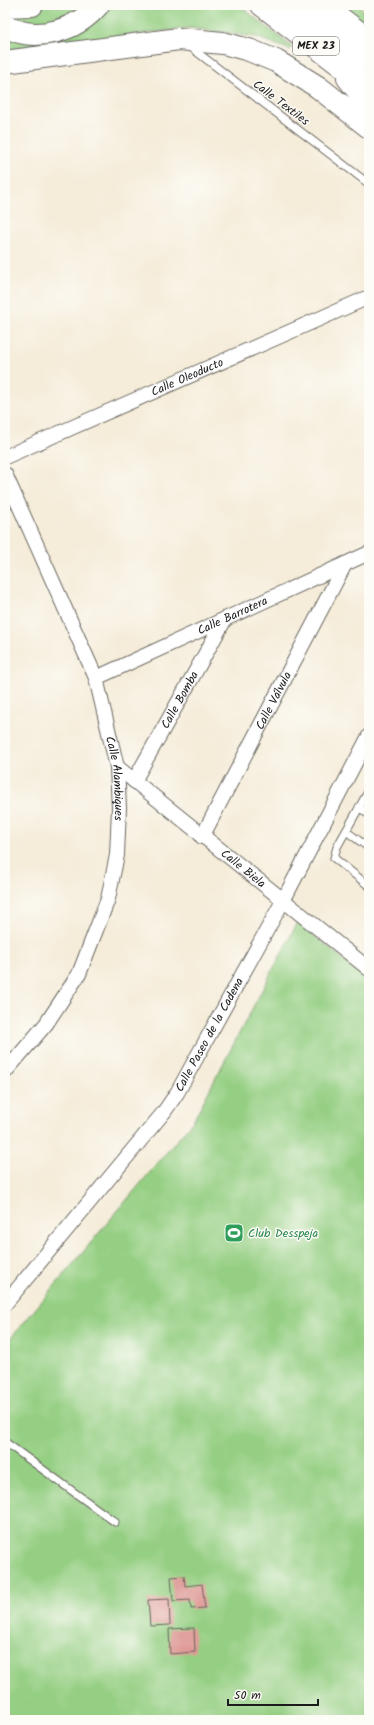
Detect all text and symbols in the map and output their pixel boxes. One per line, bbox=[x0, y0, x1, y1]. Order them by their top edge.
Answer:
road number: MEX 23 bbox=[293, 37, 339, 55]
street label: Calle Textiles bbox=[249, 75, 313, 131]
street label: Calle Oleoducto bbox=[148, 353, 226, 401]
street label: Calle Barrotera bbox=[194, 591, 271, 640]
street label: Calle Bomba bbox=[156, 667, 204, 732]
street label: Calle Válvula bbox=[250, 668, 297, 733]
street label: Calle Alambiques bbox=[100, 734, 129, 821]
street label: Calle Biela bbox=[217, 844, 270, 893]
street label: Calle Paseo de la Cadena bbox=[170, 974, 249, 1095]
sports icon: Club Desspeja bbox=[223, 1222, 245, 1244]
place label: Club Desspeja bbox=[248, 1224, 319, 1243]
scale bar bbox=[228, 1681, 318, 1707]
text: 50 m bbox=[234, 1686, 261, 1705]

